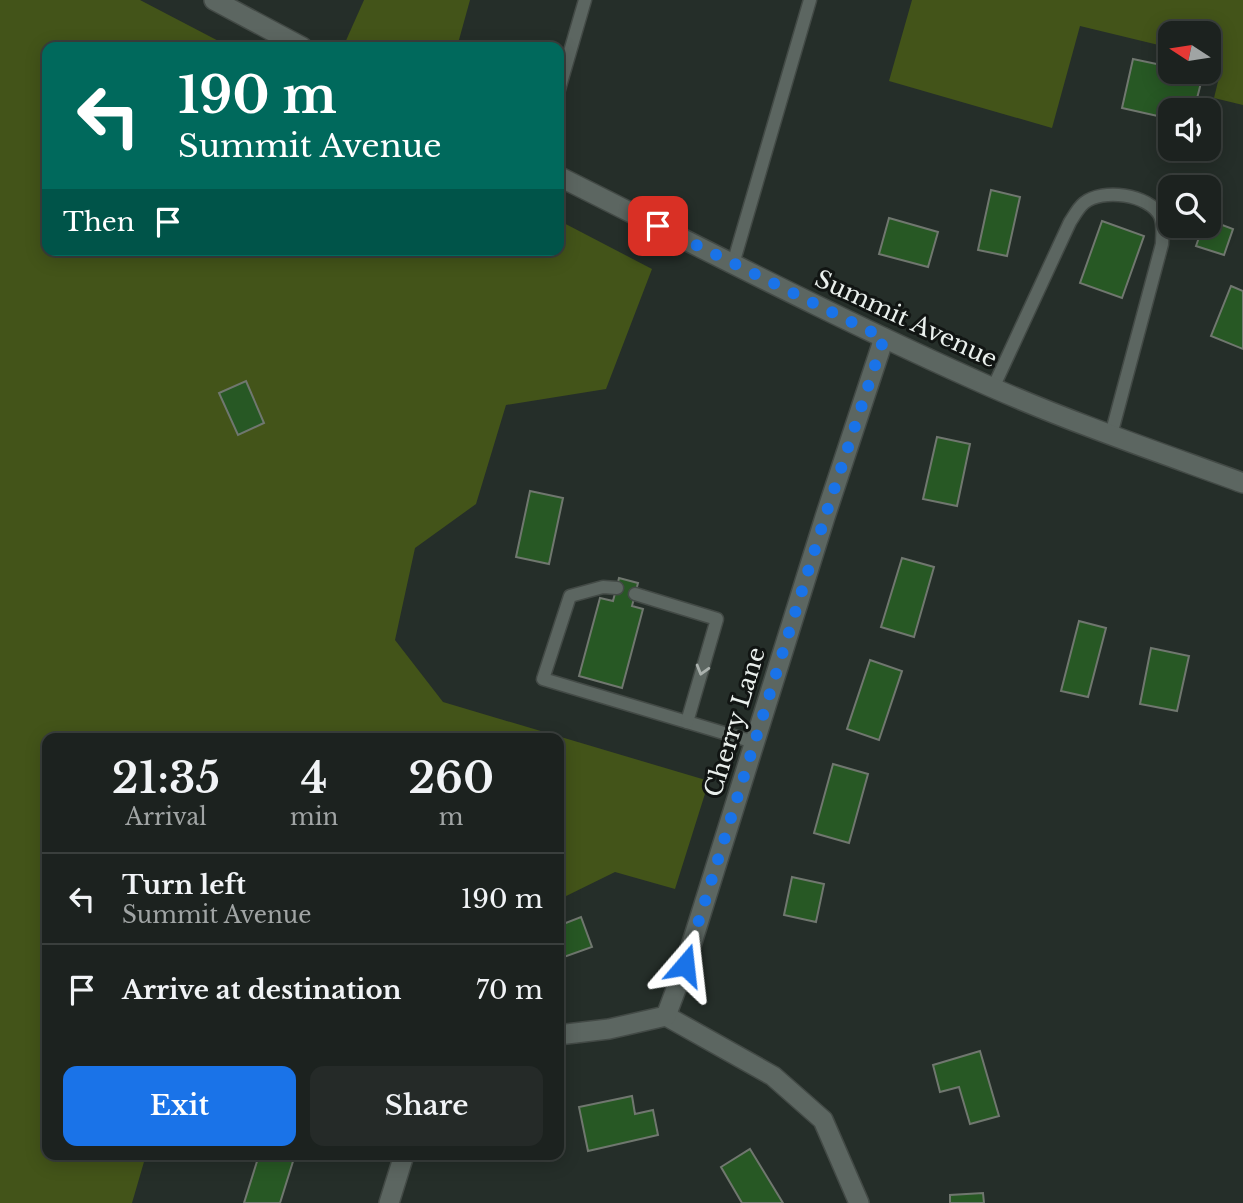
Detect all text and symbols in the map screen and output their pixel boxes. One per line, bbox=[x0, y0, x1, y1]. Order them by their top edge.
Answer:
north arrow bbox=[1158, 21, 1222, 84]
map controls bbox=[1158, 21, 1221, 238]
text: 190 m bbox=[178, 65, 337, 126]
icon: left bbox=[63, 70, 154, 161]
button: sound bbox=[1158, 98, 1221, 161]
text: Summit Avenue bbox=[178, 126, 442, 166]
button: search bbox=[1158, 175, 1221, 238]
pin bbox=[628, 196, 688, 256]
icon: arrive bbox=[149, 203, 187, 241]
text: Then bbox=[63, 206, 135, 238]
icon: arrive bbox=[639, 207, 677, 245]
street label: Summit Avenue bbox=[811, 264, 1002, 373]
street label: Cherry Lane bbox=[698, 644, 771, 800]
one-way arrow bbox=[695, 664, 710, 676]
text: 21:35 bbox=[112, 752, 220, 804]
text: 4 bbox=[301, 752, 328, 804]
text: 260 bbox=[408, 752, 494, 804]
text: Arrival bbox=[125, 803, 207, 831]
text: min bbox=[290, 803, 338, 831]
text: m bbox=[439, 803, 464, 831]
text: Turn left bbox=[122, 869, 246, 901]
icon: left bbox=[63, 880, 101, 918]
text: 190 m bbox=[461, 883, 543, 915]
text: Summit Avenue bbox=[122, 901, 311, 929]
position arrow bbox=[648, 928, 722, 1002]
icon: arrive bbox=[63, 971, 101, 1009]
text: Arrive at destination bbox=[122, 974, 402, 1006]
text: 70 m bbox=[476, 974, 543, 1006]
button: Exit bbox=[63, 1066, 296, 1146]
button: Share bbox=[310, 1066, 543, 1146]

